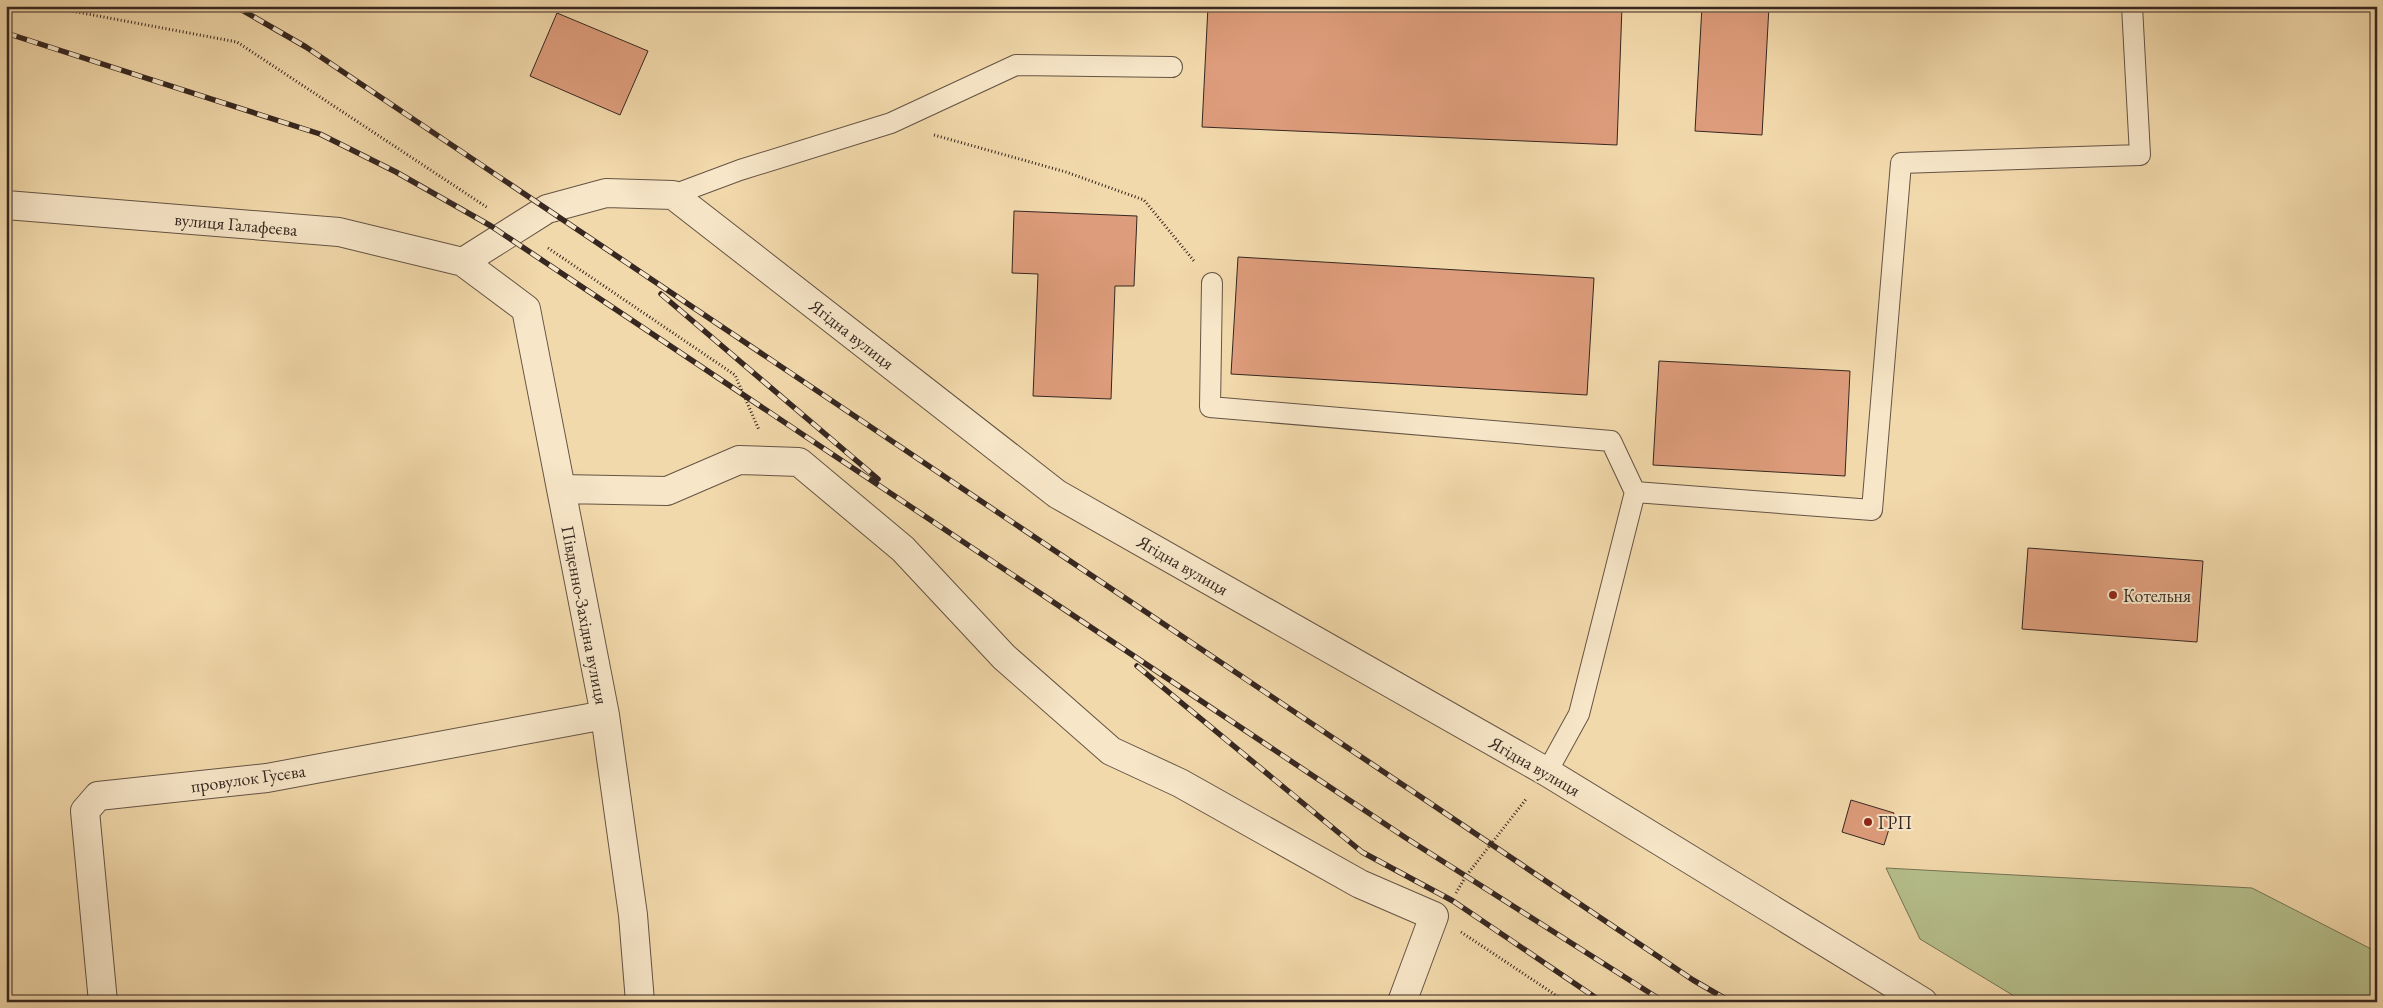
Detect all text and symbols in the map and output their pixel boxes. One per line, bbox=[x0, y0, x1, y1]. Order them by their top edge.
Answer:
street label: вулиця Галафеєва bbox=[173, 207, 299, 241]
street label: Ягідна вулиця bbox=[804, 293, 899, 374]
street label: Південно-Західна вулиця bbox=[556, 524, 614, 706]
street label: Ягідна вулиця bbox=[1132, 529, 1233, 600]
place label: Котельня bbox=[2123, 584, 2191, 607]
marker: Котельня bbox=[2107, 589, 2119, 601]
street label: Ягідна вулиця bbox=[1484, 730, 1585, 801]
street label: провулок Гусєва bbox=[189, 758, 308, 797]
place label: ГРП bbox=[1878, 811, 1912, 834]
marker: ГРП bbox=[1862, 816, 1874, 828]

